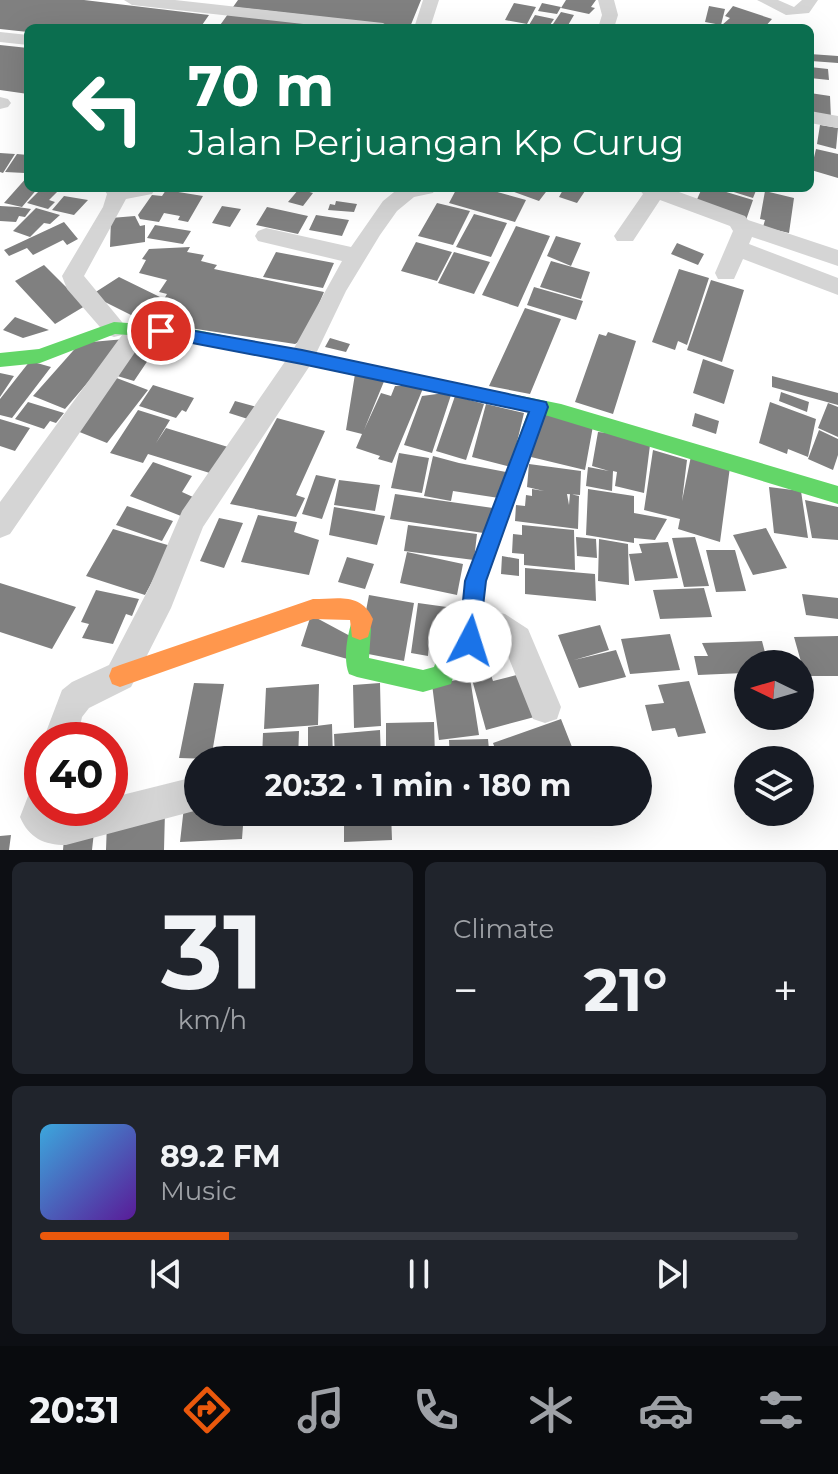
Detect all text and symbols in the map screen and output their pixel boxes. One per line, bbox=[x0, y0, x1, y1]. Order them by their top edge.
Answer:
text: 70 m bbox=[188, 52, 334, 120]
icon: left bbox=[56, 56, 160, 160]
text: Jalan Perjuangan Kp Curug bbox=[188, 120, 684, 164]
pin bbox=[127, 297, 195, 365]
icon: arrive bbox=[139, 309, 183, 353]
position arrow bbox=[428, 599, 512, 683]
north arrow bbox=[734, 650, 814, 730]
map controls bbox=[734, 650, 814, 826]
speed limit sign: 40 bbox=[24, 722, 128, 826]
button: layers bbox=[734, 746, 814, 826]
text: 20:32 · 1 min · 180 m bbox=[265, 767, 571, 804]
text: 31 bbox=[161, 888, 264, 1015]
text: Climate bbox=[453, 913, 554, 945]
text: 21° bbox=[584, 953, 668, 1026]
text: − bbox=[453, 963, 478, 1017]
text: + bbox=[773, 963, 798, 1017]
text: km/h bbox=[178, 1004, 247, 1036]
text: 89.2 FM bbox=[160, 1138, 281, 1175]
text: Music bbox=[160, 1175, 237, 1207]
icon: previous bbox=[144, 1252, 188, 1296]
icon: pause bbox=[397, 1252, 441, 1296]
icon: next bbox=[650, 1252, 694, 1296]
icon: directions bbox=[179, 1382, 235, 1438]
icon: music bbox=[293, 1382, 349, 1438]
icon: phone bbox=[408, 1382, 464, 1438]
icon: climate bbox=[523, 1382, 579, 1438]
icon: car bbox=[638, 1382, 694, 1438]
icon: filters bbox=[753, 1382, 809, 1438]
text: 20:31 bbox=[29, 1388, 120, 1432]

